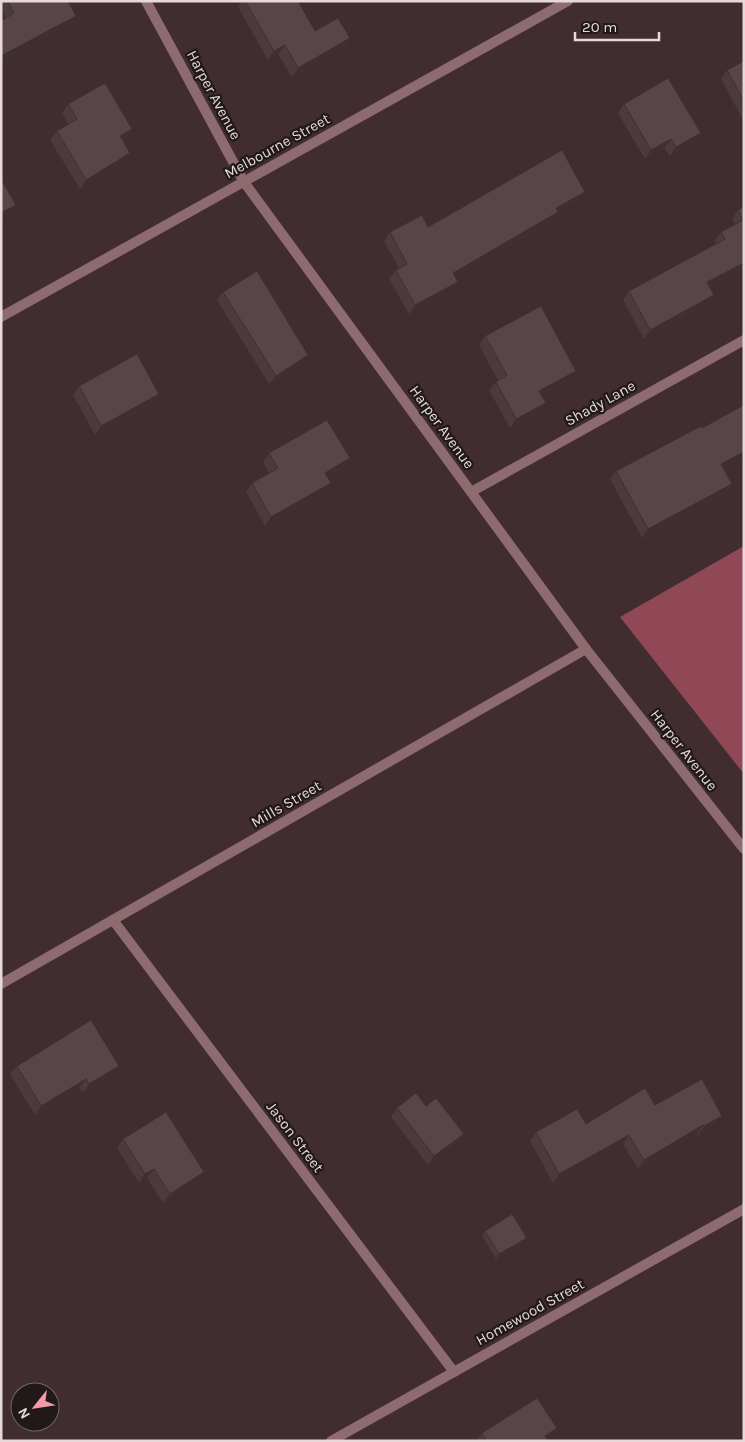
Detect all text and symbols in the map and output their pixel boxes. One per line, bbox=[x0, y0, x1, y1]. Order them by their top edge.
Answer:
scale bar bbox=[575, 10, 659, 42]
text: 20 m bbox=[582, 18, 617, 36]
street label: Harper Avenue bbox=[183, 47, 245, 143]
street label: Melbourne Street bbox=[221, 109, 333, 182]
street label: Shady Lane bbox=[562, 376, 638, 430]
street label: Harper Avenue bbox=[406, 382, 478, 472]
street label: Harper Avenue bbox=[647, 706, 721, 794]
street label: Mills Street bbox=[248, 776, 325, 831]
street label: Jason Street bbox=[262, 1098, 328, 1176]
street label: Homewood Street bbox=[473, 1275, 588, 1349]
north arrow bbox=[10, 1382, 60, 1432]
text: N bbox=[14, 1405, 34, 1422]

